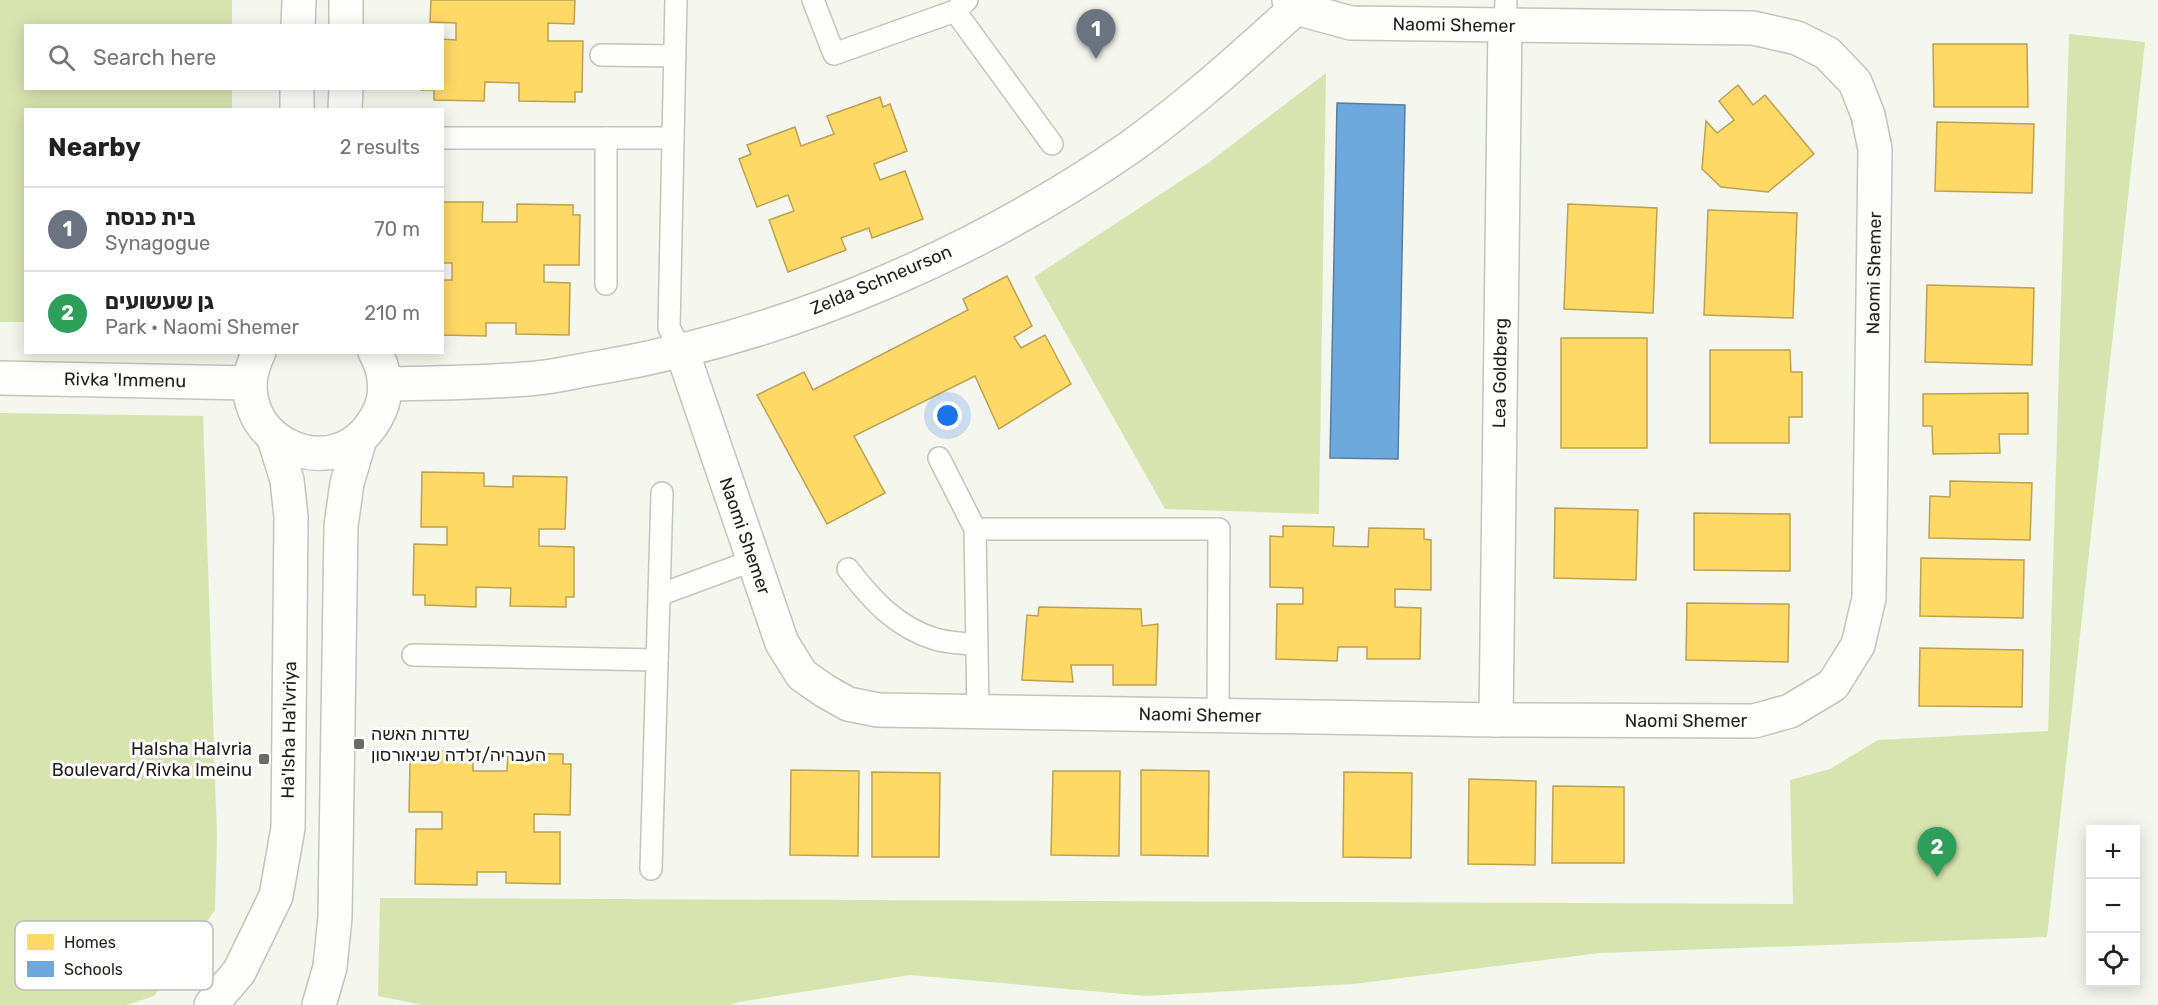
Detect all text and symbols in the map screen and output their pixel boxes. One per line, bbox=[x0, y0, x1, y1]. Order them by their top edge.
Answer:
pin: 1 bbox=[1076, 10, 1116, 59]
street label: Naomi Shemer bbox=[1392, 13, 1516, 37]
search box bbox=[24, 24, 444, 90]
icon: search bbox=[45, 41, 78, 74]
text: Search here bbox=[93, 44, 216, 71]
text: Nearby bbox=[48, 132, 141, 163]
text: 2 results bbox=[340, 135, 420, 159]
text: בית כנסת bbox=[105, 204, 196, 231]
street label: Naomi Shemer bbox=[1862, 211, 1886, 335]
text: 1 bbox=[63, 217, 72, 241]
text: 70 m bbox=[374, 217, 420, 241]
text: Synagogue bbox=[105, 231, 210, 255]
street label: Zelda Schneurson bbox=[807, 240, 955, 320]
text: גן שעשועים bbox=[105, 288, 214, 315]
text: 2 bbox=[61, 301, 74, 325]
text: 210 m bbox=[364, 301, 420, 325]
text: Park · Naomi Shemer bbox=[105, 315, 299, 339]
street label: Lea Goldberg bbox=[1488, 318, 1512, 428]
street label: Rivka 'Immenu bbox=[64, 368, 186, 392]
your location bbox=[933, 401, 962, 430]
street label: Naomi Shemer bbox=[715, 474, 775, 598]
street label: Ha'Isha Ha'Ivriya bbox=[277, 661, 301, 799]
street label: Naomi Shemer bbox=[1138, 703, 1262, 727]
street label: Naomi Shemer bbox=[1625, 710, 1748, 732]
place label: שדרות האשה העבריה/זלדה שניאורסון bbox=[371, 723, 546, 766]
marker: שדרות האשה העבריה/זלדה שניאורסון bbox=[352, 737, 366, 751]
place label: HaIsha HaIvria Boulevard/Rivka Imeinu bbox=[52, 738, 252, 781]
marker: HaIsha HaIvria Boulevard/Rivka Imeinu bbox=[257, 752, 271, 766]
map controls bbox=[2086, 825, 2140, 987]
button: + bbox=[2086, 825, 2140, 879]
pin: 2 bbox=[1918, 828, 1956, 877]
button: − bbox=[2086, 879, 2140, 933]
legend bbox=[15, 921, 213, 990]
text: Homes bbox=[64, 933, 116, 952]
button: locate bbox=[2086, 933, 2140, 987]
text: Schools bbox=[64, 960, 123, 979]

